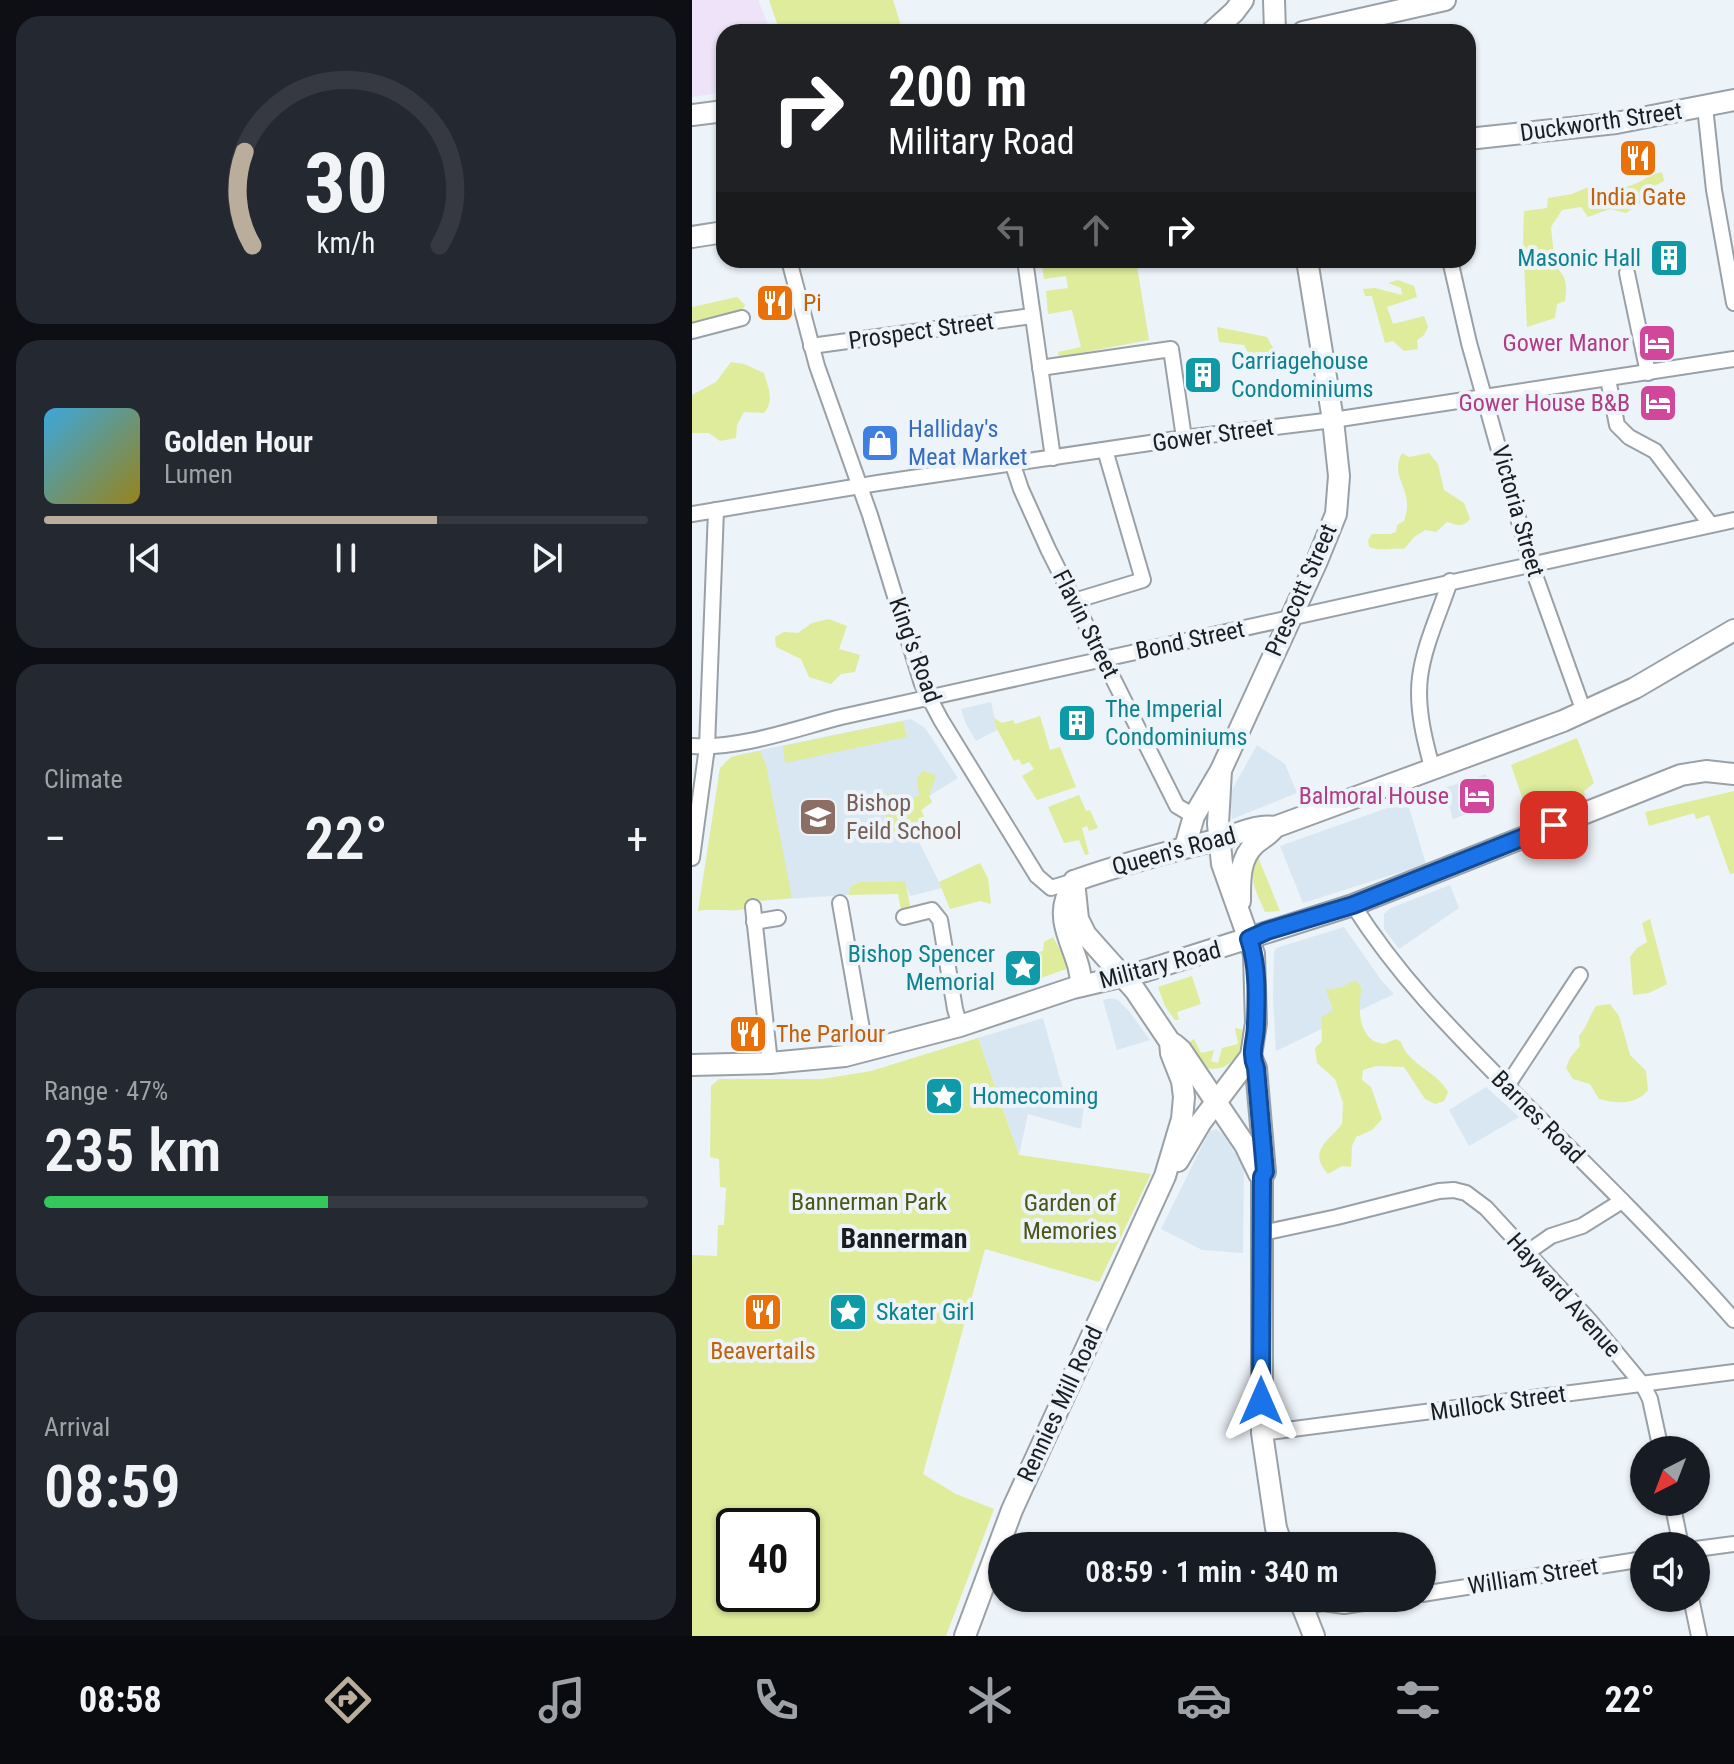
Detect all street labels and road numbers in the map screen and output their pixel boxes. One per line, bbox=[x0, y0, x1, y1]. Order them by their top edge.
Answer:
street label: Duckworth Street bbox=[1518, 97, 1684, 147]
street label: Prospect Street bbox=[847, 307, 995, 355]
street label: Gower Street bbox=[1151, 413, 1275, 457]
street label: Victoria Street bbox=[1486, 442, 1550, 580]
street label: Prescott Street bbox=[1259, 520, 1343, 660]
street label: Flavin Street bbox=[1047, 565, 1125, 683]
street label: King's Road bbox=[883, 594, 947, 706]
street label: Bond Street bbox=[1133, 615, 1247, 665]
street label: Queen's Road bbox=[1109, 821, 1239, 881]
street label: Military Road bbox=[1096, 935, 1224, 995]
street label: Barnes Road bbox=[1486, 1065, 1590, 1169]
street label: Hayward Avenue bbox=[1501, 1227, 1627, 1363]
street label: Rennies Mill Road bbox=[1012, 1322, 1108, 1486]
street label: Mullock Street bbox=[1428, 1380, 1568, 1426]
street label: William Street bbox=[1466, 1552, 1600, 1600]

